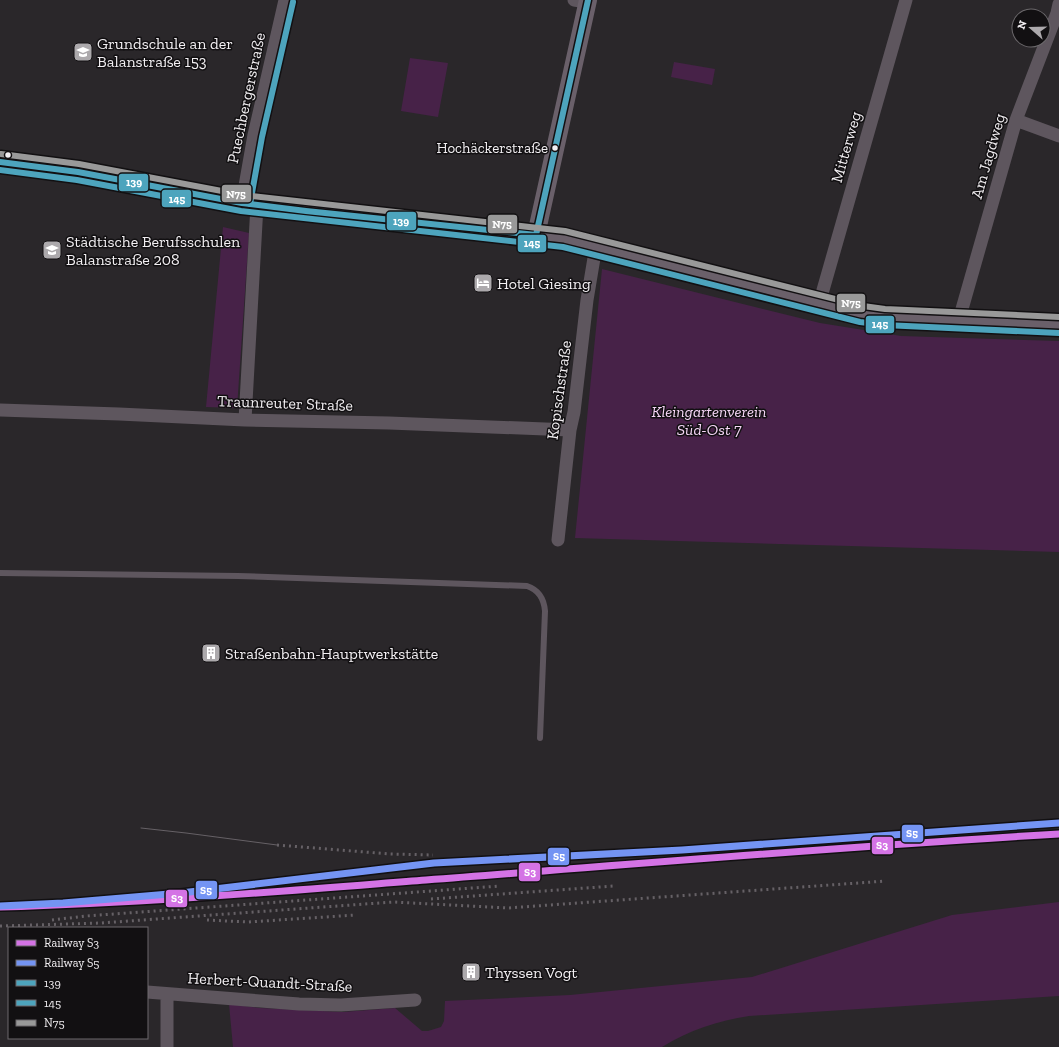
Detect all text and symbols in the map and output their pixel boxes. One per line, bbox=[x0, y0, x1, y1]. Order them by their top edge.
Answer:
north arrow bbox=[1011, 8, 1051, 48]
text: N bbox=[1015, 18, 1030, 31]
street label: Puechbergerstraße bbox=[223, 31, 269, 165]
place label: Grundschule an der Balanstraße 153 bbox=[97, 34, 233, 71]
school or university icon: Grundschule an der Balanstraße 153 bbox=[72, 41, 94, 63]
street label: Mitterweg bbox=[827, 109, 865, 185]
street label: Am Jagdweg bbox=[967, 111, 1009, 201]
place label: Hochäckerstraße bbox=[436, 139, 548, 157]
marker: Hochäckerstraße bbox=[550, 143, 560, 153]
unlabelled marker bbox=[3, 150, 13, 160]
line badge: 139 bbox=[118, 173, 149, 192]
text: 139 bbox=[126, 176, 142, 189]
line badge: N75 bbox=[221, 184, 252, 203]
text: N75 bbox=[226, 188, 246, 201]
line badge: 145 bbox=[161, 189, 192, 208]
text: 145 bbox=[169, 193, 185, 206]
line badge: 139 bbox=[386, 211, 417, 231]
line badge: N75 bbox=[487, 214, 518, 234]
text: 139 bbox=[393, 215, 409, 228]
text: N75 bbox=[492, 218, 512, 231]
place label: Städtische Berufsschulen Balanstraße 208 bbox=[66, 232, 241, 269]
line badge: 145 bbox=[517, 234, 547, 253]
text: 145 bbox=[524, 237, 540, 250]
school or university icon: Städtische Berufsschulen Balanstraße 208 bbox=[41, 239, 63, 261]
hotel icon: Hotel Giesing bbox=[472, 272, 494, 294]
place label: Hotel Giesing bbox=[497, 274, 591, 293]
line badge: N75 bbox=[836, 293, 866, 313]
text: N75 bbox=[841, 297, 861, 310]
line badge: 145 bbox=[865, 315, 895, 334]
text: 145 bbox=[872, 318, 888, 331]
street label: Kopischstraße bbox=[543, 339, 575, 441]
street label: Traunreuter Straße bbox=[217, 391, 353, 415]
park label: Kleingartenverein Süd-Ost 7 bbox=[652, 402, 766, 439]
building icon: Straßenbahn-Hauptwerkstätte bbox=[200, 642, 222, 664]
place label: Straßenbahn-Hauptwerkstätte bbox=[225, 644, 438, 663]
line badge: S5 bbox=[901, 824, 924, 843]
text: S5 bbox=[906, 827, 918, 840]
line badge: S3 bbox=[871, 836, 894, 855]
text: S3 bbox=[876, 839, 888, 852]
line badge: S5 bbox=[547, 847, 570, 866]
text: S5 bbox=[553, 850, 565, 863]
line badge: S3 bbox=[518, 862, 541, 882]
text: S3 bbox=[524, 866, 536, 879]
line badge: S5 bbox=[195, 880, 218, 900]
text: S5 bbox=[200, 884, 212, 897]
line badge: S3 bbox=[165, 889, 188, 908]
text: S3 bbox=[171, 892, 183, 905]
legend bbox=[8, 927, 148, 1039]
text: Railway S3 bbox=[44, 936, 99, 950]
text: Railway S5 bbox=[44, 956, 99, 970]
building icon: Thyssen Vogt bbox=[460, 961, 482, 983]
place label: Thyssen Vogt bbox=[485, 963, 578, 982]
street label: Herbert-Quandt-Straße bbox=[187, 968, 353, 996]
text: 139 bbox=[44, 976, 61, 990]
text: 145 bbox=[44, 996, 61, 1010]
text: N75 bbox=[44, 1016, 65, 1030]

